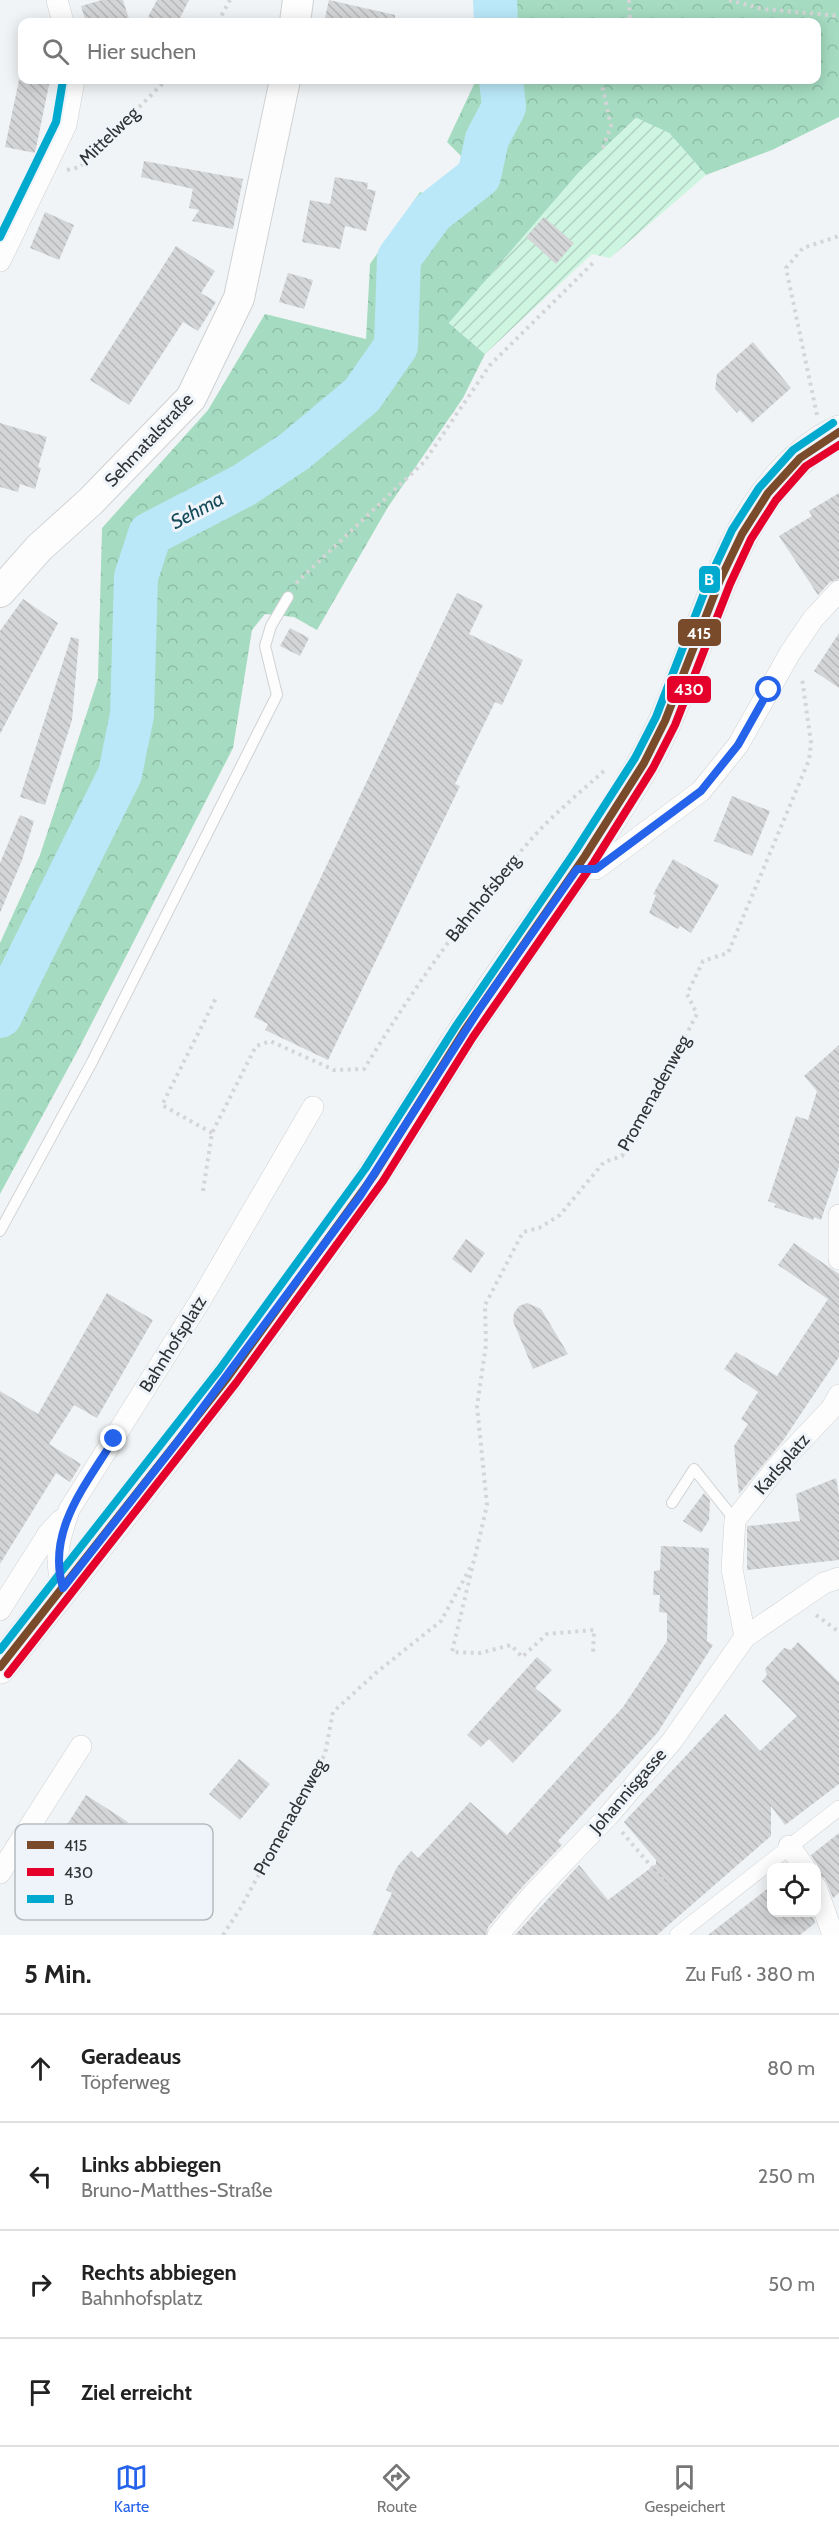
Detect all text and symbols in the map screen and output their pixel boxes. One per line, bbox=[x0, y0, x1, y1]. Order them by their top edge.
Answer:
search box bbox=[18, 18, 821, 84]
icon: search bbox=[39, 35, 72, 68]
text: Hier suchen bbox=[87, 38, 196, 65]
street label: Mittelweg bbox=[74, 101, 144, 170]
street label: Sehmatalstraße bbox=[100, 389, 198, 491]
water label: Sehma bbox=[166, 486, 228, 534]
line badge: B bbox=[698, 565, 721, 594]
text: B bbox=[704, 570, 714, 589]
line badge: 415 bbox=[677, 618, 722, 647]
text: 415 bbox=[687, 624, 711, 643]
line badge: 430 bbox=[666, 675, 712, 704]
route start bbox=[755, 676, 781, 702]
text: 430 bbox=[674, 680, 704, 699]
street label: Bahnhofsberg bbox=[441, 849, 526, 946]
street label: Promenadenweg bbox=[613, 1030, 696, 1155]
street label: Bahnhofsplatz bbox=[135, 1291, 212, 1396]
route end bbox=[100, 1425, 126, 1451]
street label: Karlsplatz bbox=[750, 1429, 815, 1499]
street label: Johannisgasse bbox=[584, 1744, 671, 1839]
street label: Promenadenweg bbox=[249, 1754, 332, 1879]
legend bbox=[15, 1824, 213, 1920]
text: 415 bbox=[64, 1836, 87, 1855]
text: 430 bbox=[64, 1863, 93, 1882]
map controls bbox=[767, 1863, 821, 1917]
button: locate bbox=[767, 1863, 821, 1917]
text: B bbox=[64, 1890, 74, 1909]
text: 5 Min. bbox=[24, 1958, 92, 1990]
text: Zu Fuß · 380 m bbox=[685, 1962, 815, 1986]
text: Geradeaus bbox=[81, 2043, 181, 2070]
icon: ahead bbox=[24, 2052, 57, 2085]
text: 80 m bbox=[767, 2056, 815, 2080]
text: Töpferweg bbox=[81, 2070, 170, 2094]
text: Links abbiegen bbox=[81, 2151, 221, 2178]
icon: left bbox=[24, 2160, 57, 2193]
text: 250 m bbox=[758, 2164, 815, 2188]
text: Bruno-Matthes-Straße bbox=[81, 2178, 272, 2202]
text: Rechts abbiegen bbox=[81, 2259, 237, 2286]
icon: right bbox=[24, 2268, 57, 2301]
text: 50 m bbox=[768, 2272, 815, 2296]
text: Bahnhofsplatz bbox=[81, 2286, 203, 2310]
icon: arrive bbox=[24, 2376, 57, 2409]
text: Ziel erreicht bbox=[81, 2379, 192, 2406]
tab: Karte bbox=[114, 2461, 149, 2516]
tab: Route bbox=[377, 2461, 417, 2516]
tab: Gespeichert bbox=[645, 2461, 725, 2516]

